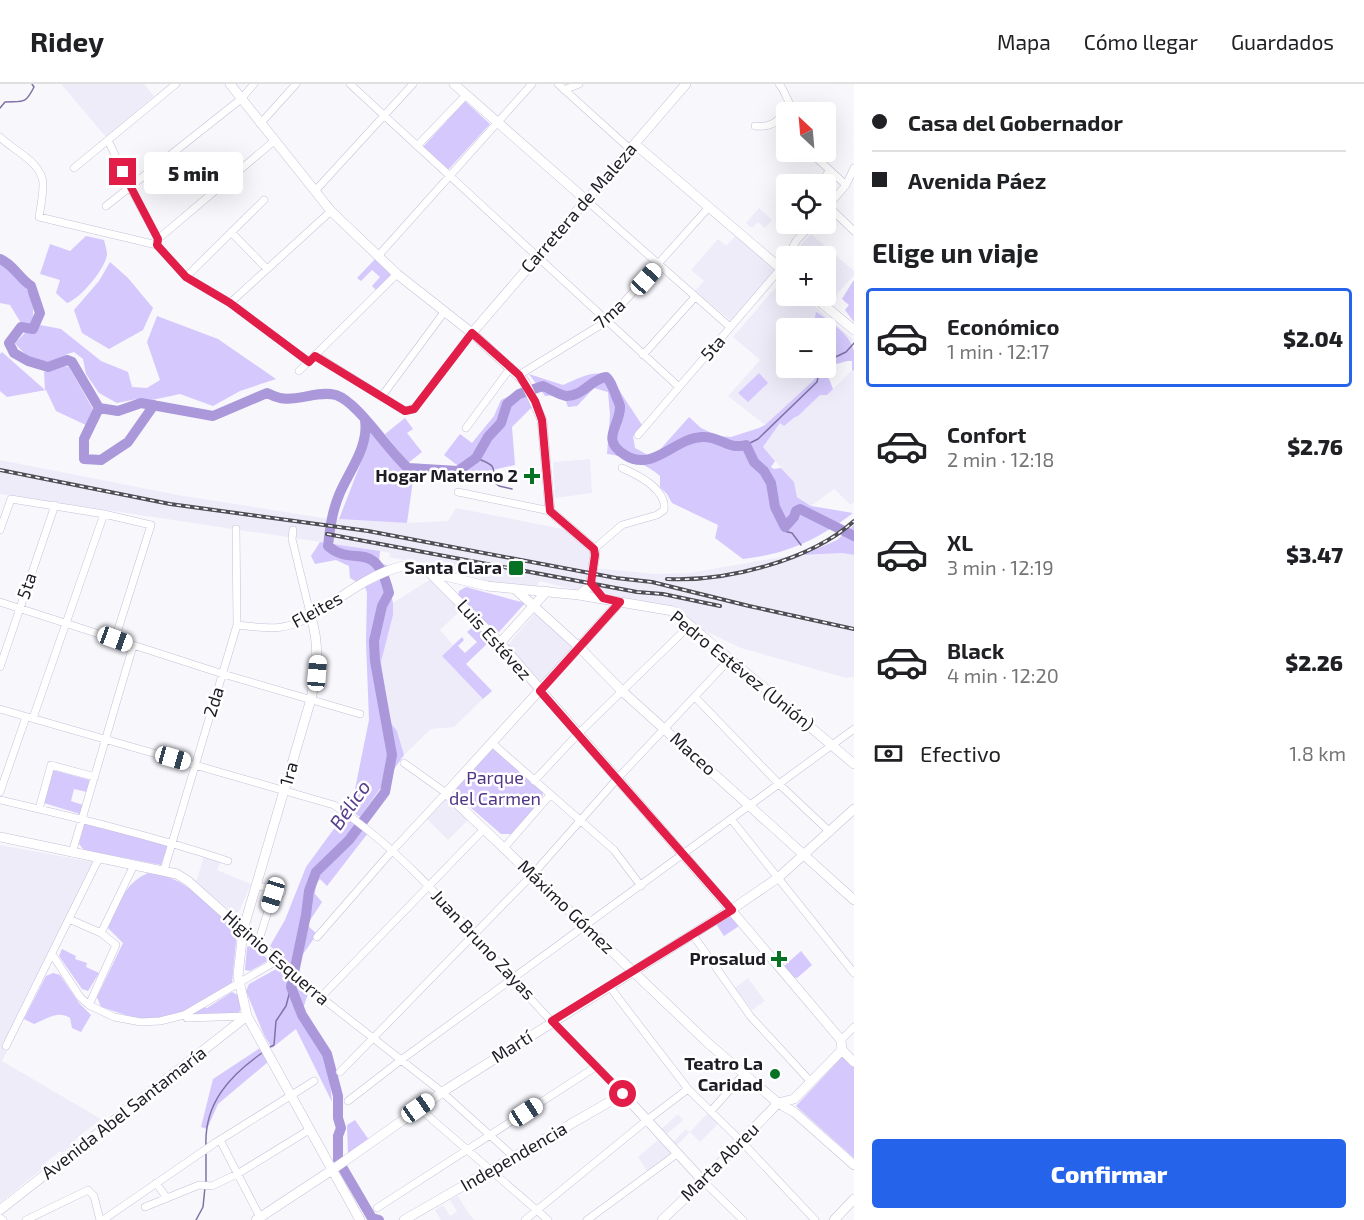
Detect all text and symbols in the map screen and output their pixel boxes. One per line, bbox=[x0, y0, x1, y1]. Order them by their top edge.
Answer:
text: Ridey bbox=[30, 24, 104, 58]
text: Mapa bbox=[997, 29, 1051, 54]
text: Cómo llegar bbox=[1084, 29, 1198, 54]
text: Guardados bbox=[1231, 29, 1334, 54]
north arrow bbox=[776, 102, 836, 162]
map controls bbox=[776, 102, 836, 378]
text: Casa del Gobernador bbox=[908, 109, 1123, 135]
street label: Carretera de Maleza bbox=[516, 138, 641, 277]
callout: 5 min bbox=[144, 151, 243, 193]
route end bbox=[109, 158, 136, 185]
text: 5 min bbox=[168, 161, 219, 185]
text: Avenida Páez bbox=[908, 167, 1046, 193]
button: locate bbox=[776, 174, 836, 234]
text: Elige un viaje bbox=[872, 236, 1039, 268]
button: + bbox=[776, 246, 836, 306]
car bbox=[627, 260, 665, 298]
street label: 7ma bbox=[589, 293, 630, 333]
icon: car bbox=[875, 311, 929, 365]
text: Económico bbox=[947, 313, 1059, 339]
button: − bbox=[776, 318, 836, 378]
text: $2.04 bbox=[1283, 325, 1343, 351]
street label: 5ta bbox=[695, 330, 729, 365]
text: 1 min · 12:17 bbox=[947, 339, 1049, 363]
icon: car bbox=[875, 419, 929, 473]
text: Confort bbox=[947, 421, 1026, 447]
text: $2.76 bbox=[1287, 433, 1343, 459]
text: 2 min · 12:18 bbox=[947, 447, 1054, 471]
place label: Hogar Materno 2 bbox=[375, 464, 518, 486]
marker: Hogar Materno 2 bbox=[523, 467, 541, 485]
icon: car bbox=[875, 527, 929, 581]
text: XL bbox=[947, 529, 973, 555]
text: $3.47 bbox=[1286, 541, 1343, 567]
text: 3 min · 12:19 bbox=[947, 555, 1054, 579]
place label: Santa Clara bbox=[404, 556, 502, 578]
marker: Santa Clara bbox=[507, 559, 525, 577]
street label: 5ta bbox=[11, 570, 41, 602]
street label: Fleites bbox=[287, 586, 346, 632]
street label: Luis Estévez bbox=[453, 594, 537, 684]
street label: Pedro Estévez (Unión) bbox=[666, 605, 819, 735]
car bbox=[95, 624, 135, 654]
icon: car bbox=[875, 635, 929, 689]
text: Black bbox=[947, 637, 1004, 663]
text: $2.26 bbox=[1285, 649, 1343, 675]
car bbox=[306, 654, 328, 692]
text: 4 min · 12:20 bbox=[947, 663, 1059, 687]
street label: 2da bbox=[198, 684, 228, 719]
street label: Maceo bbox=[666, 727, 721, 780]
icon: cash bbox=[872, 737, 905, 770]
text: Efectivo bbox=[920, 740, 1001, 766]
text: 1.8 km bbox=[1289, 741, 1346, 765]
car bbox=[153, 744, 193, 772]
street label: 1ra bbox=[274, 759, 302, 788]
park label: Parque del Carmen bbox=[449, 766, 541, 809]
water label: Bélico bbox=[324, 775, 375, 834]
street label: Máximo Gómez bbox=[514, 855, 620, 958]
car bbox=[259, 875, 287, 915]
street label: Juan Bruno Zayas bbox=[427, 885, 540, 1004]
street label: Higinio Esquerra bbox=[219, 905, 334, 1009]
place label: Prosalud bbox=[690, 947, 766, 969]
marker: Prosalud bbox=[770, 950, 788, 968]
street label: Martí bbox=[487, 1025, 536, 1067]
street label: Avenida Abel Santamaría bbox=[37, 1041, 210, 1183]
place label: Teatro La Caridad bbox=[684, 1052, 763, 1095]
marker: Teatro La Caridad bbox=[768, 1067, 782, 1081]
route start bbox=[609, 1080, 636, 1107]
car bbox=[398, 1090, 438, 1126]
car bbox=[506, 1095, 546, 1129]
street label: Independencia bbox=[456, 1117, 571, 1195]
street label: Marta Abreu bbox=[676, 1118, 763, 1205]
button: Confirmar bbox=[872, 1139, 1346, 1208]

